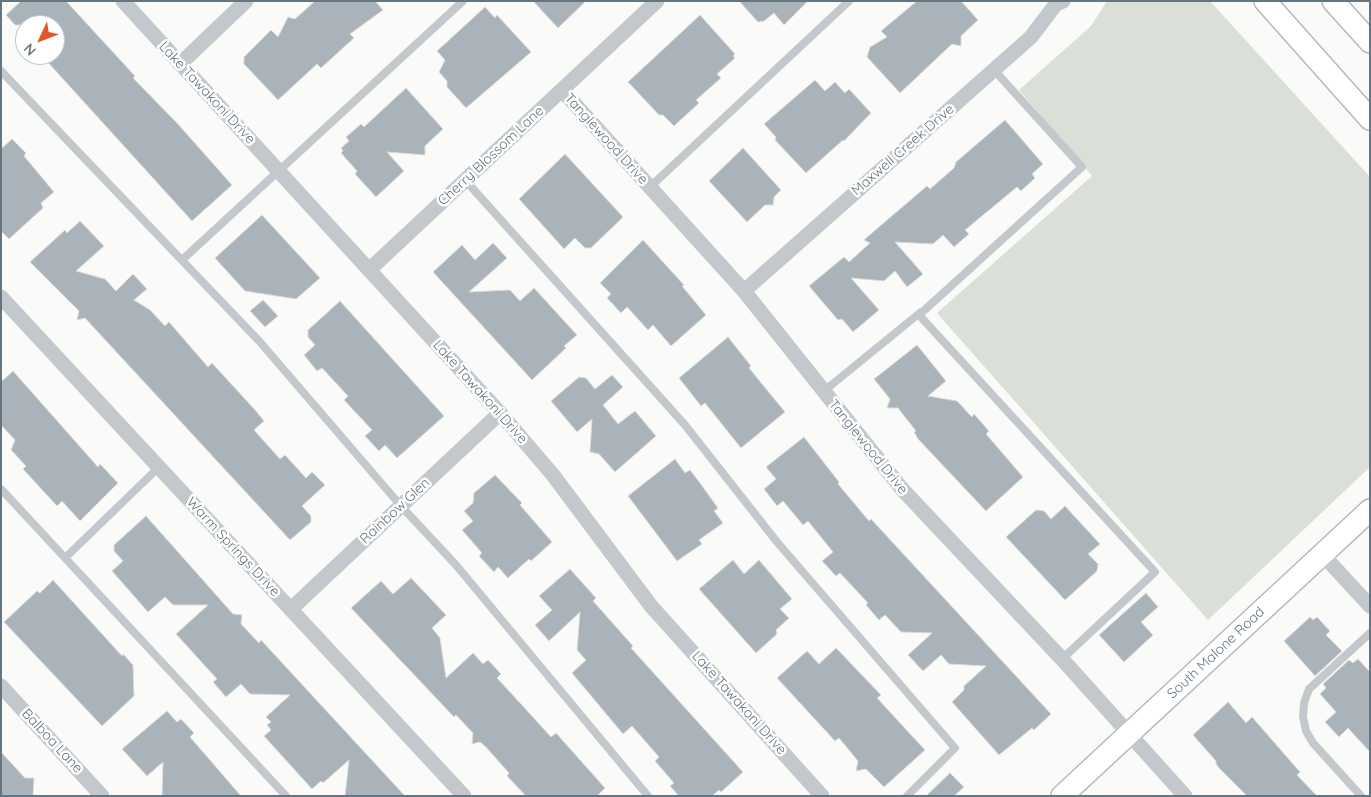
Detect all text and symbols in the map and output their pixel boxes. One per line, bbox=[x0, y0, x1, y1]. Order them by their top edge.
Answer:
north arrow bbox=[15, 15, 65, 65]
street label: Lake Tawakoni Drive bbox=[155, 38, 259, 148]
text: N bbox=[20, 40, 40, 59]
street label: Tanglewood Drive bbox=[561, 90, 651, 188]
street label: Maxwell Creek Drive bbox=[848, 101, 958, 199]
street label: Cherry Blossom Lane bbox=[435, 103, 547, 209]
street label: Lake Tawakoni Drive bbox=[429, 337, 531, 447]
street label: Tanglewood Drive bbox=[825, 396, 911, 498]
street label: Rainbow Glen bbox=[357, 474, 433, 548]
street label: Warm Springs Drive bbox=[183, 494, 283, 600]
street label: South Malone Road bbox=[1164, 604, 1268, 702]
street label: Lake Tawakoni Drive bbox=[688, 648, 790, 758]
street label: Balboa Lane bbox=[18, 705, 86, 777]

